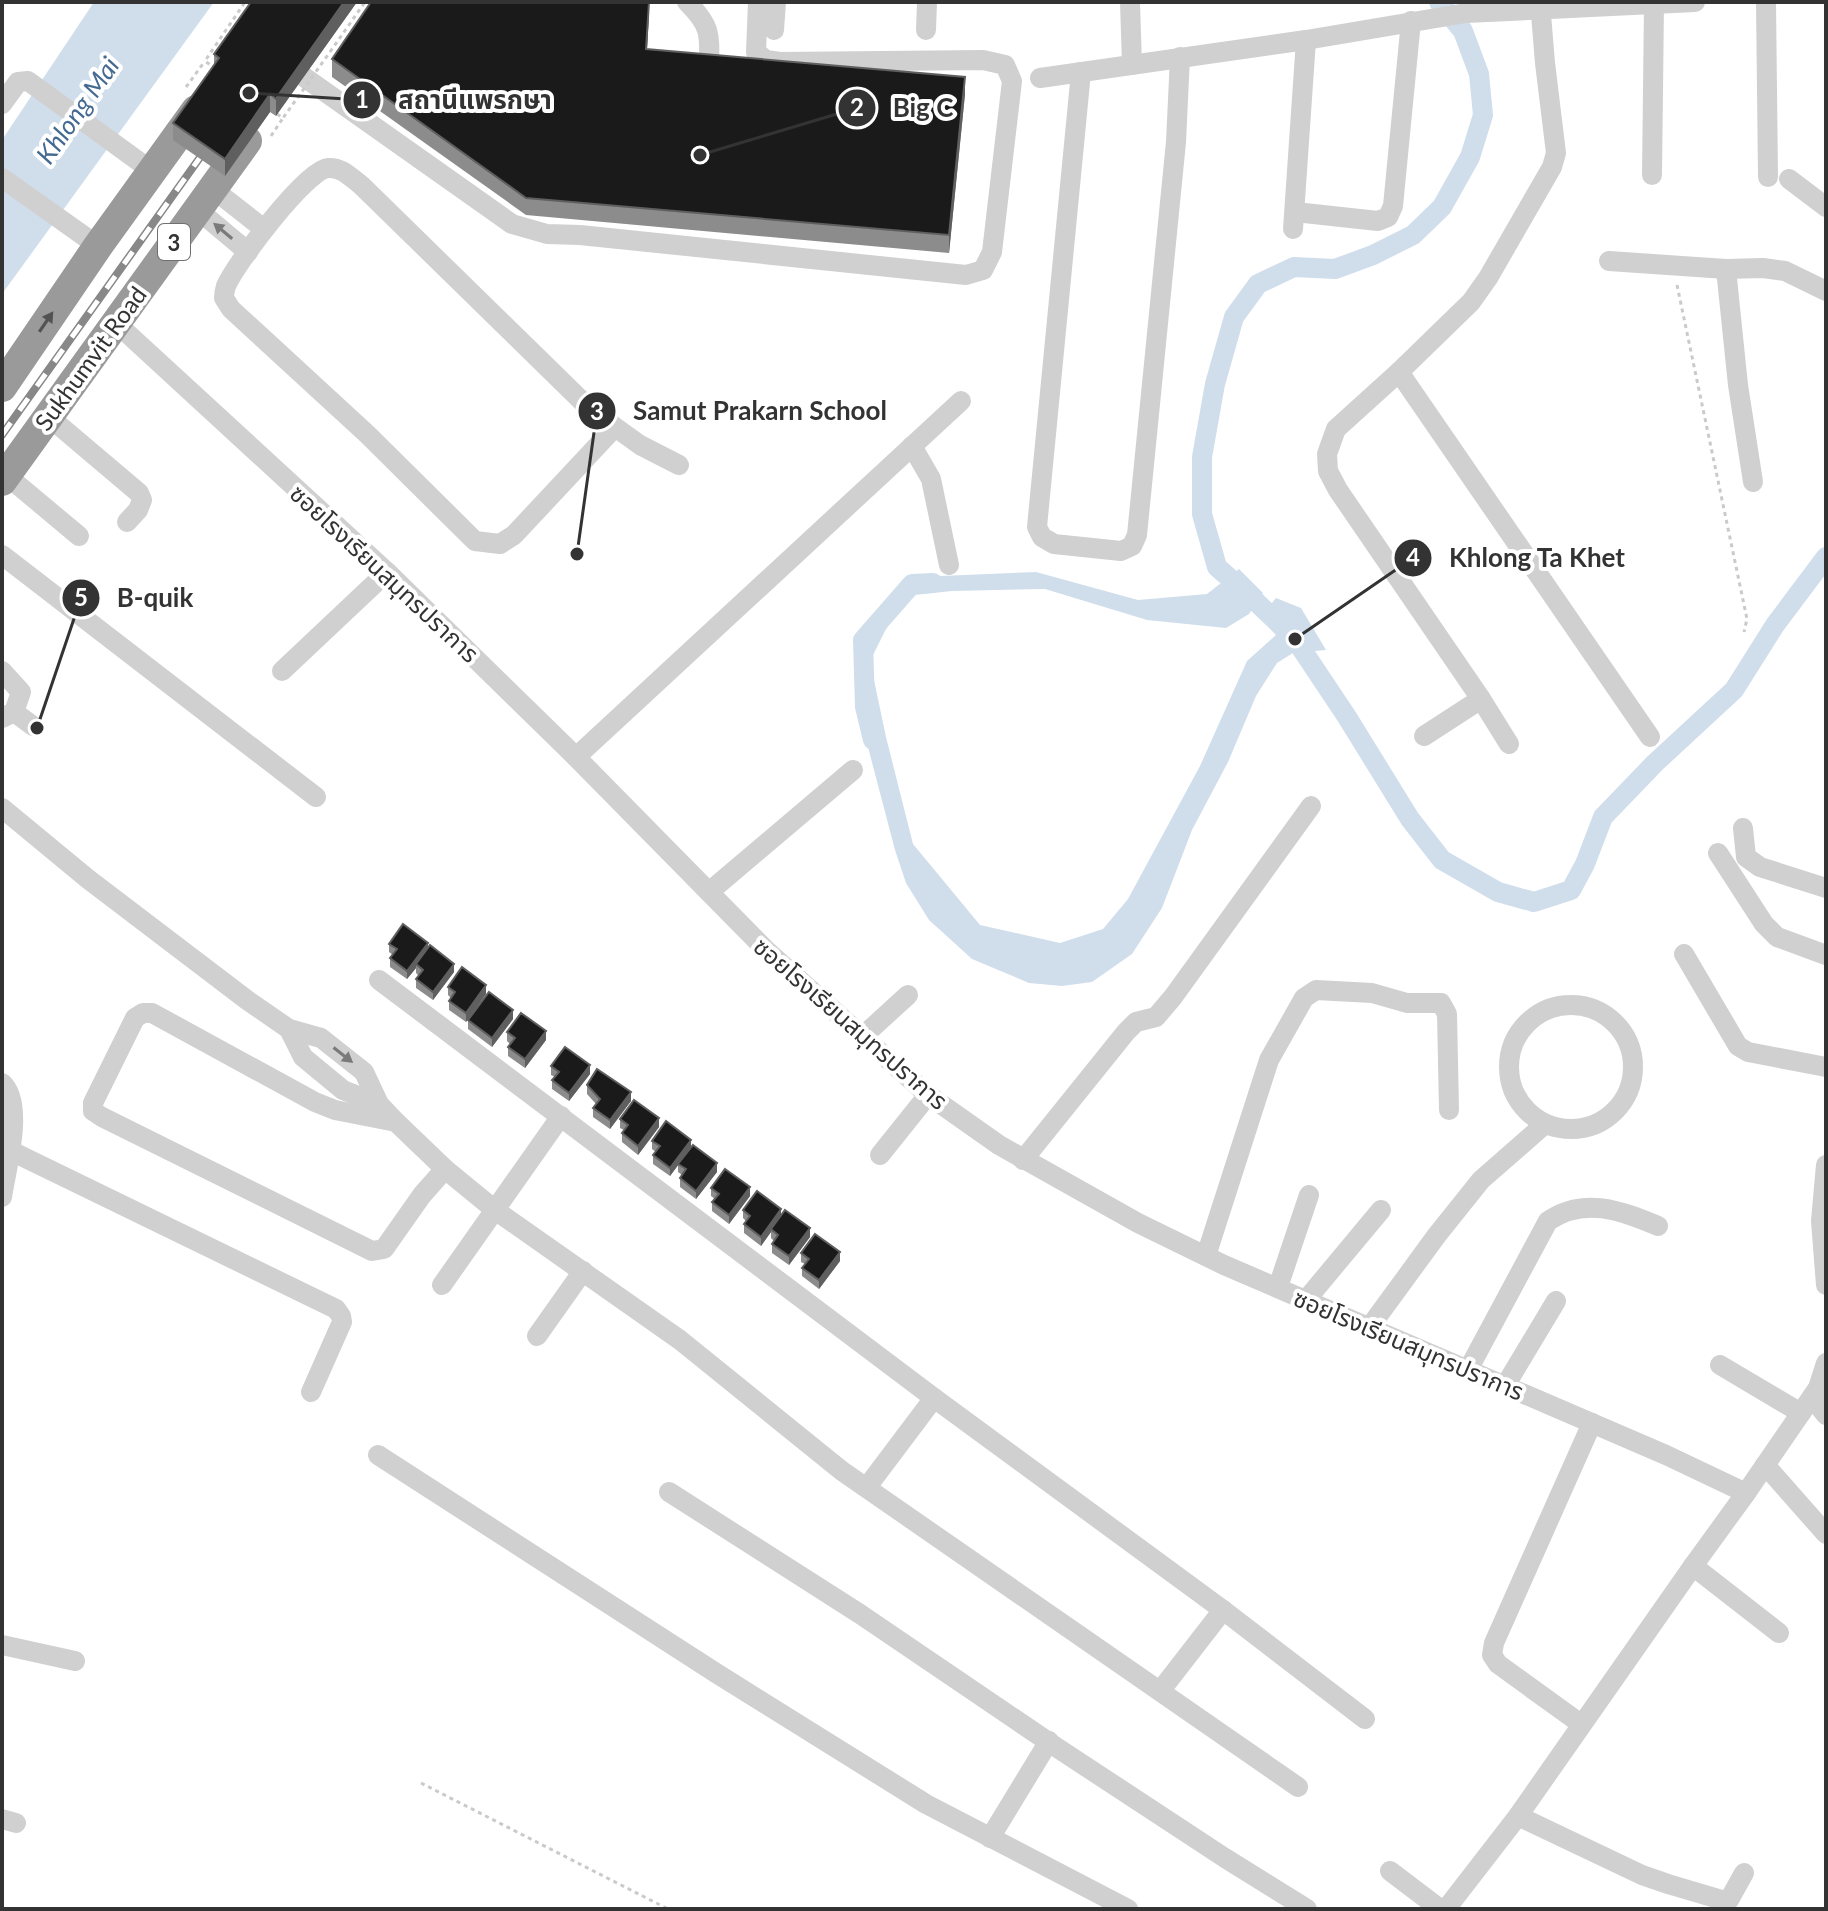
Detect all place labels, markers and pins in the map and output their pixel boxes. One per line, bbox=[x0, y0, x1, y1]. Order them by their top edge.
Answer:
callout: สถานีแพรกษา bbox=[342, 75, 567, 125]
callout: Big C bbox=[837, 83, 970, 133]
callout: Samut Prakarn School bbox=[577, 386, 903, 436]
callout: Khlong Ta Khet bbox=[1393, 533, 1642, 583]
callout: B-quik bbox=[61, 573, 210, 623]

